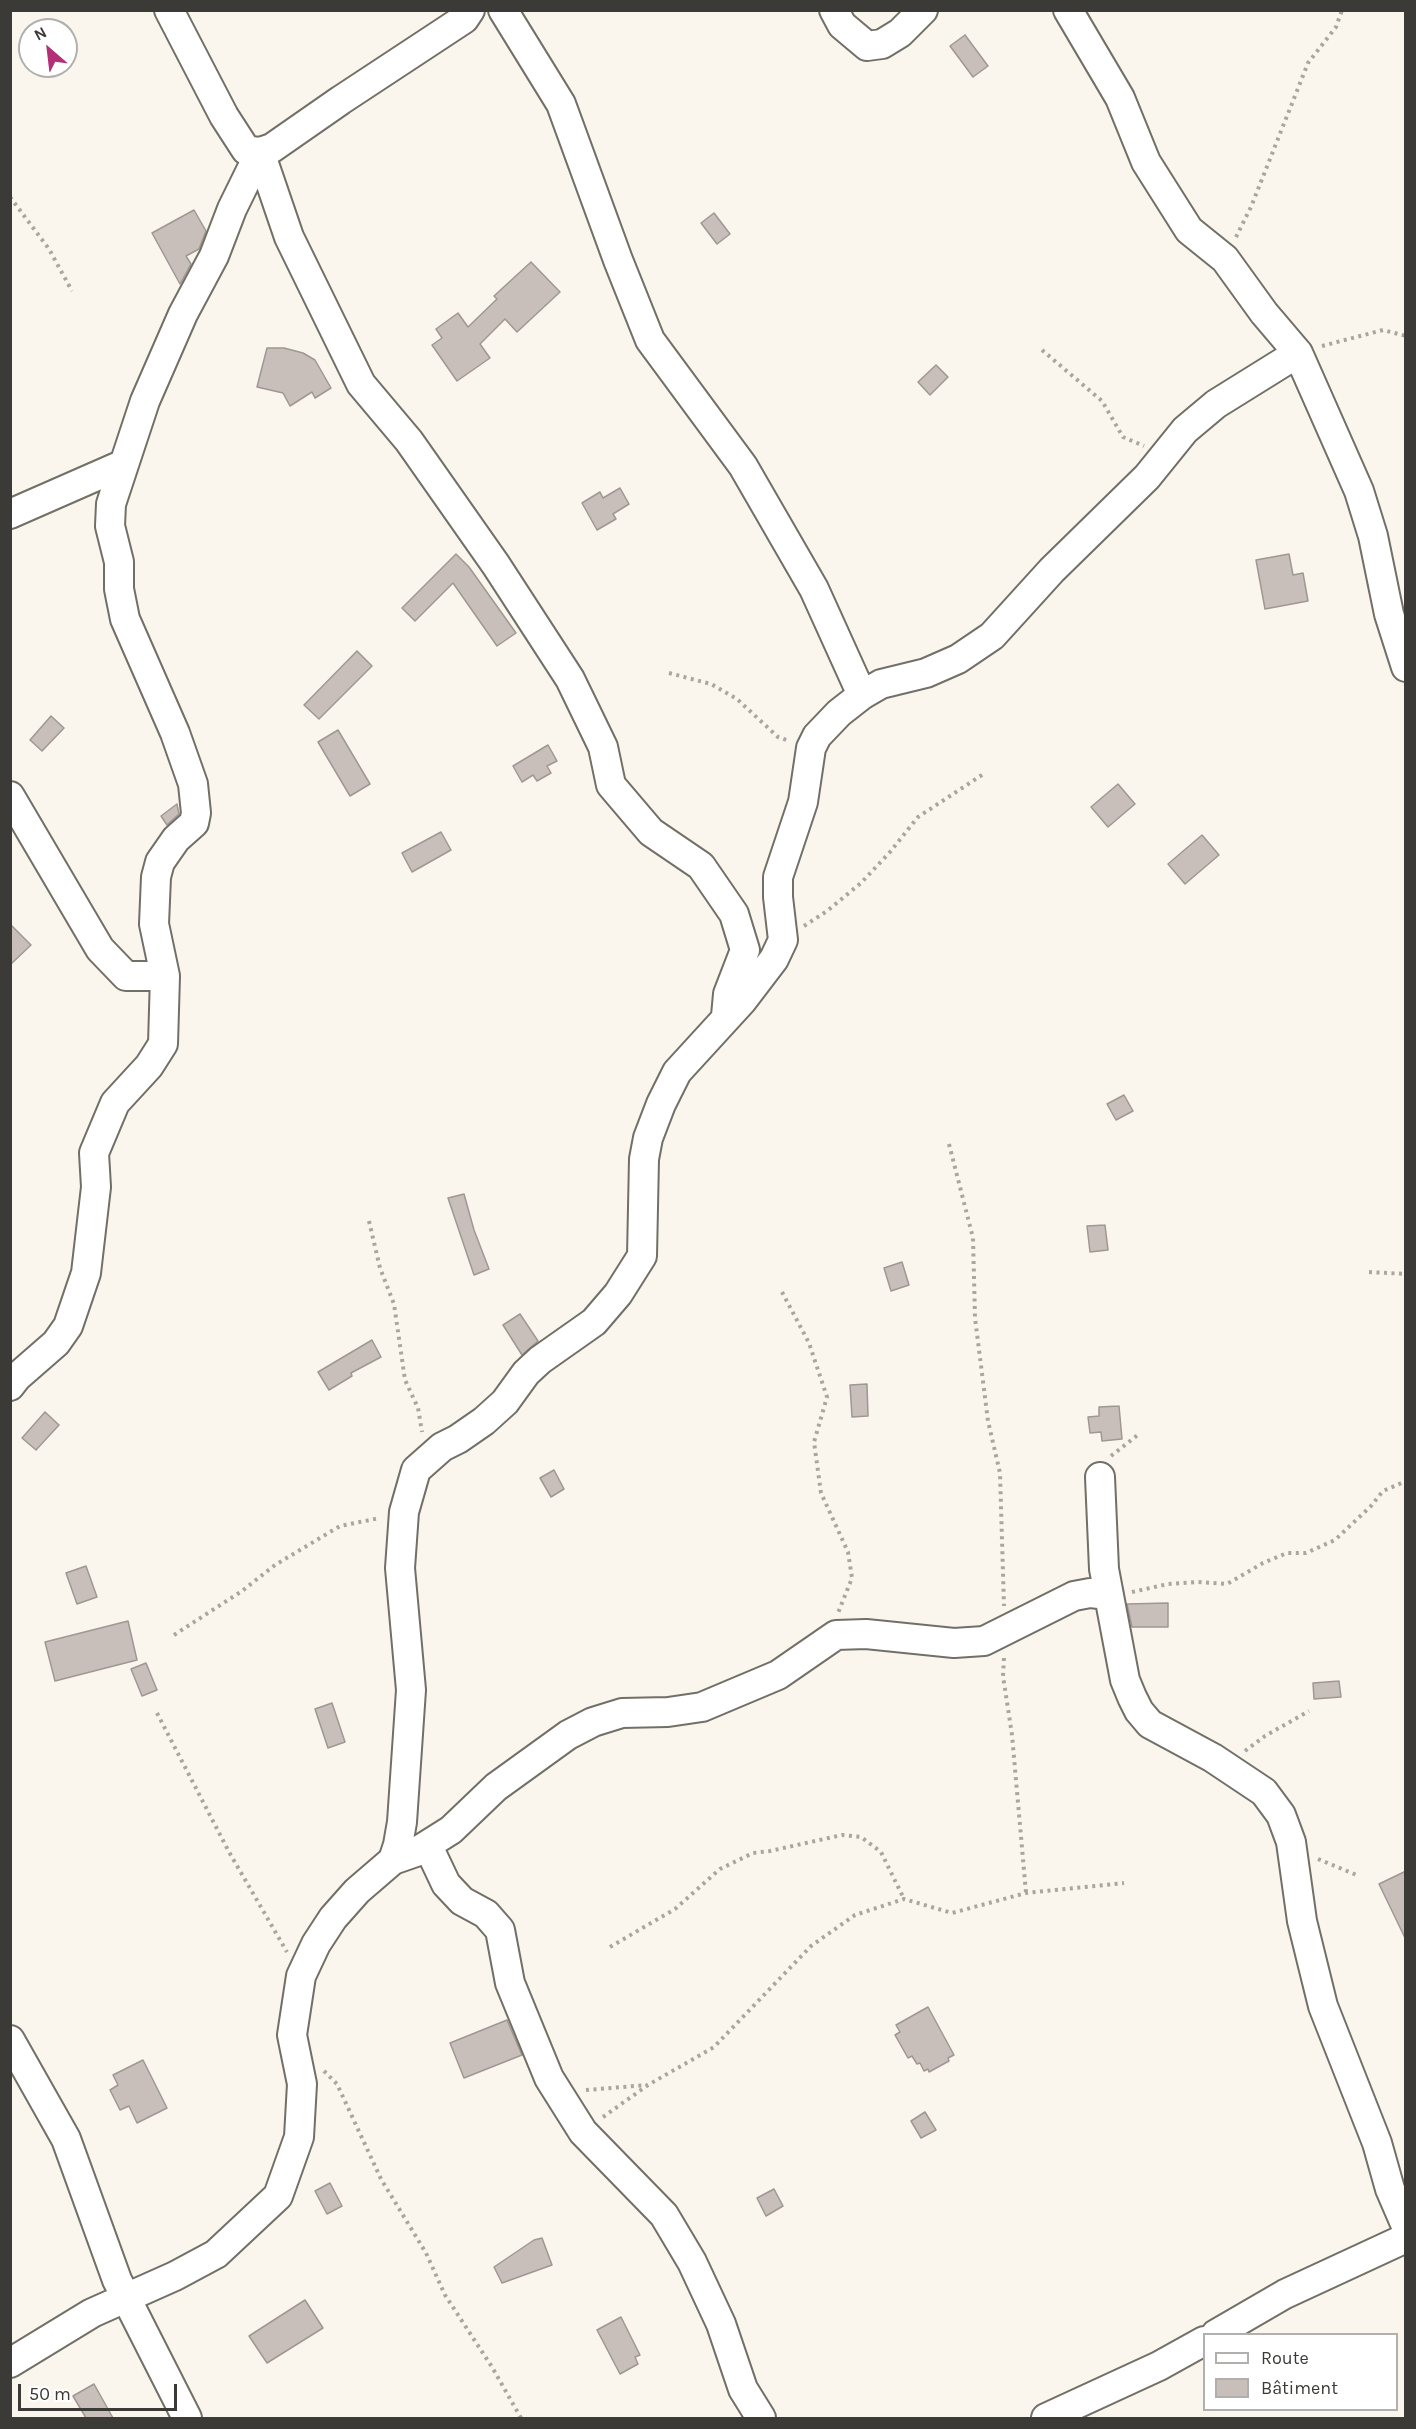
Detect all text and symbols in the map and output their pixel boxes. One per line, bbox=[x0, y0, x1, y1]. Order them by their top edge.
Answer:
north arrow bbox=[18, 18, 78, 78]
text: N bbox=[31, 22, 50, 45]
legend bbox=[1203, 2333, 1398, 2411]
text: Route bbox=[1261, 2347, 1309, 2369]
scale bar bbox=[21, 2372, 180, 2410]
text: Bâtiment bbox=[1261, 2377, 1338, 2399]
text: 50 m bbox=[29, 2383, 71, 2405]

